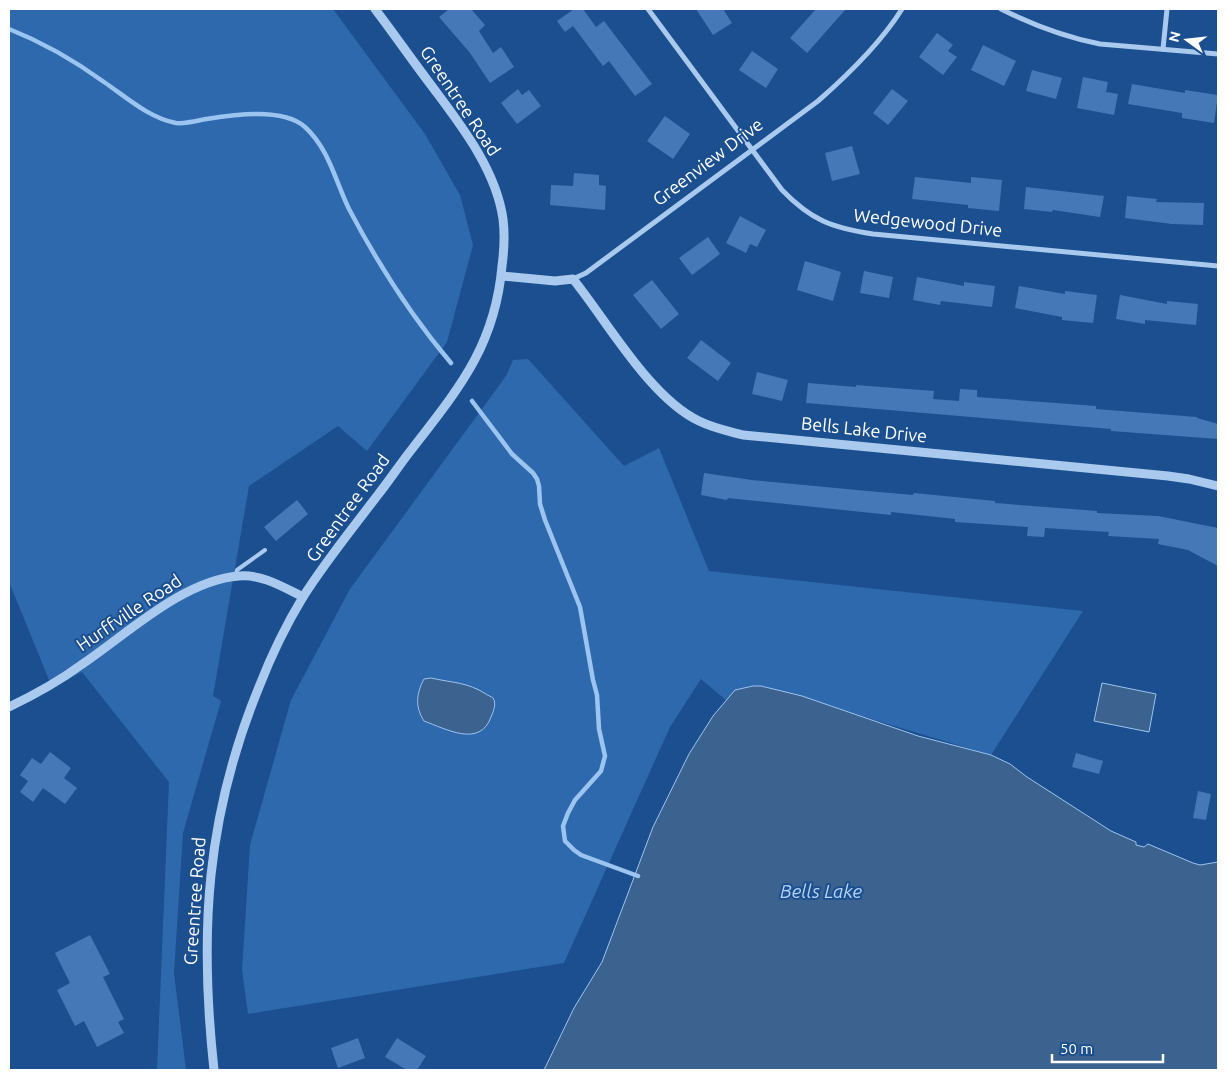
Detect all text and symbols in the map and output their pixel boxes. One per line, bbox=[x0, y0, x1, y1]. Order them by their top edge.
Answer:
north arrow bbox=[1162, 15, 1212, 65]
text: N bbox=[1165, 30, 1184, 44]
street label: Greentree Road bbox=[417, 42, 505, 159]
street label: Greenview Drive bbox=[648, 113, 766, 209]
street label: Wedgewood Drive bbox=[853, 204, 1003, 240]
street label: Bells Lake Drive bbox=[800, 412, 928, 446]
street label: Greentree Road bbox=[301, 450, 393, 565]
street label: Hurffville Road bbox=[72, 570, 185, 655]
street label: Greentree Road bbox=[180, 836, 208, 966]
water label: Bells Lake bbox=[780, 880, 862, 902]
scale bar bbox=[1052, 1032, 1163, 1064]
text: 50 m bbox=[1060, 1040, 1093, 1057]

